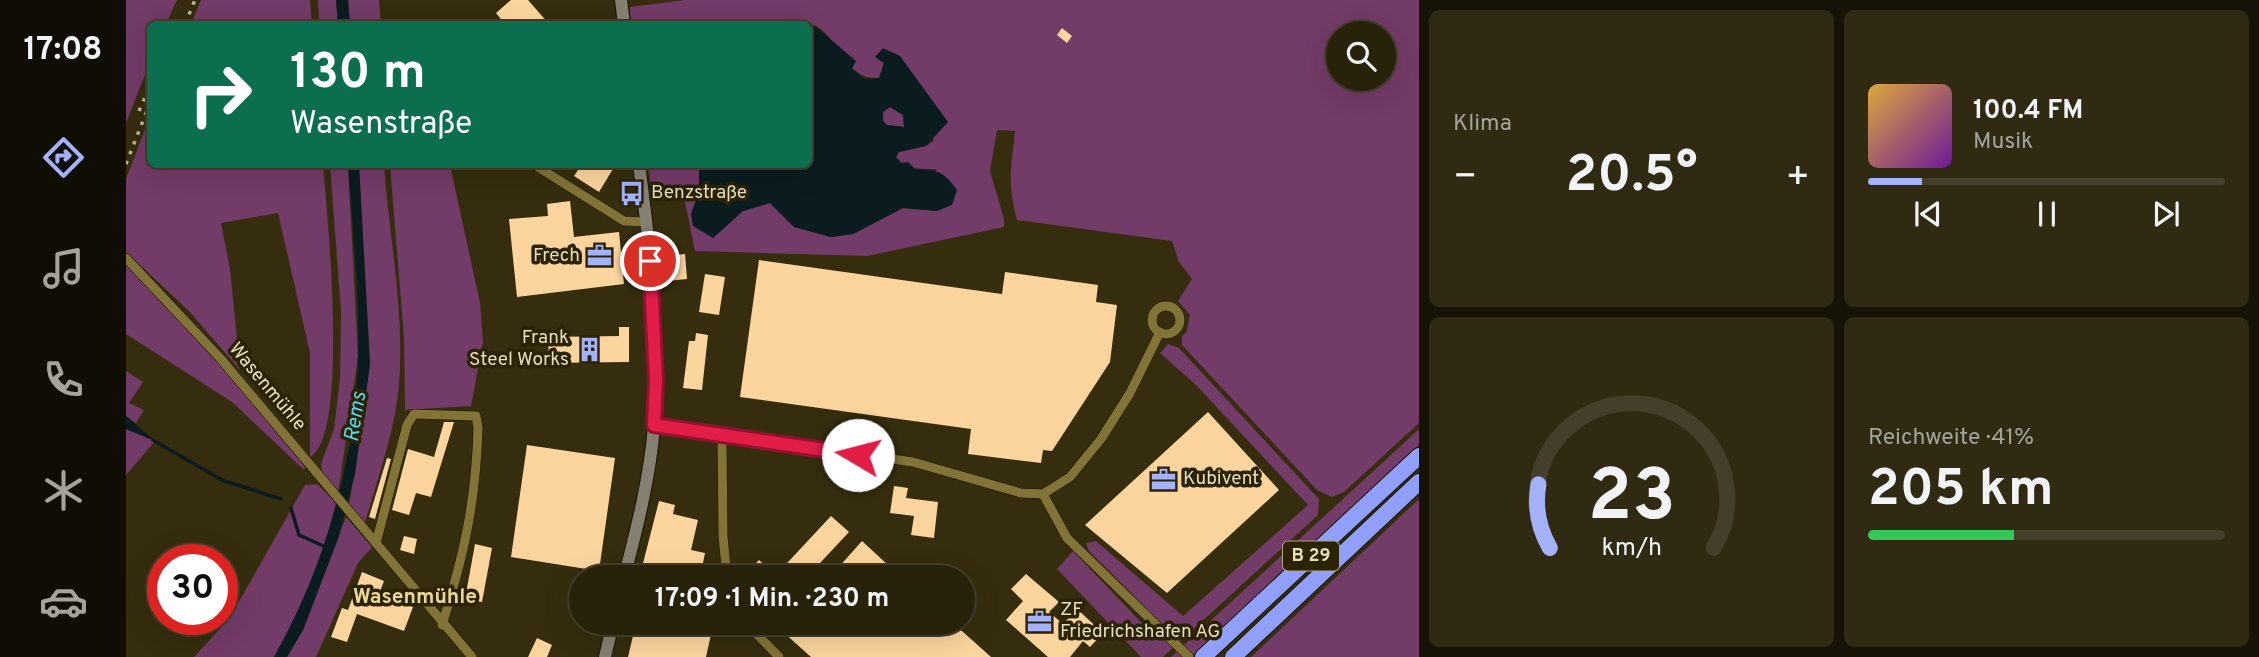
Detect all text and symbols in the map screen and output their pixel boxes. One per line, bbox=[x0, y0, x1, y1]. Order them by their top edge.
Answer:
map controls bbox=[1326, 21, 1396, 91]
button: search bbox=[1326, 21, 1396, 91]
text: 17:08 bbox=[24, 31, 102, 71]
text: 130 m bbox=[290, 44, 426, 106]
icon: right bbox=[175, 49, 266, 140]
text: 100.4 FM bbox=[1973, 95, 2083, 128]
text: Wasenstraße bbox=[290, 105, 472, 145]
text: Klima bbox=[1453, 110, 1512, 139]
text: Musik bbox=[1973, 128, 2033, 157]
icon: directions bbox=[39, 133, 88, 182]
text: 20.5° bbox=[1565, 144, 1698, 210]
text: − bbox=[1453, 154, 1478, 203]
text: + bbox=[1785, 154, 1810, 203]
bus stop icon: Benzstraße bbox=[617, 179, 645, 207]
place label: Benzstraße bbox=[651, 181, 747, 205]
icon: previous bbox=[1909, 195, 1947, 233]
icon: pause bbox=[2028, 195, 2066, 233]
icon: next bbox=[2147, 195, 2185, 233]
pin bbox=[620, 231, 680, 291]
office icon: Frech bbox=[586, 242, 614, 270]
icon: arrive bbox=[631, 242, 669, 280]
icon: music bbox=[39, 244, 88, 293]
place label: Frech bbox=[533, 244, 580, 268]
place label: Frank Steel Works bbox=[469, 326, 569, 372]
building icon: Frank Steel Works bbox=[575, 335, 603, 363]
street label: Wasenmühle bbox=[223, 338, 311, 436]
icon: phone bbox=[39, 355, 88, 404]
water label: Rems bbox=[339, 389, 373, 444]
position arrow bbox=[821, 418, 895, 492]
text: Reichweite · 41% bbox=[1868, 424, 2034, 453]
text: 23 bbox=[1587, 454, 1676, 546]
text: 205 km bbox=[1868, 458, 2053, 524]
office icon: Kubivent bbox=[1149, 465, 1177, 493]
icon: climate bbox=[39, 466, 88, 515]
place label: Kubivent bbox=[1183, 467, 1259, 491]
text: km/h bbox=[1601, 533, 1662, 565]
road number: B 29 bbox=[1283, 542, 1339, 570]
speed limit sign: 30 bbox=[147, 544, 238, 635]
icon: car bbox=[39, 577, 88, 626]
text: 17:09 · 1 Min. · 230 m bbox=[655, 583, 889, 616]
district label: Wasenmühle bbox=[353, 584, 477, 611]
place label: ZF Friedrichshafen AG bbox=[1060, 598, 1220, 644]
office icon: ZF Friedrichshafen AG bbox=[1026, 607, 1054, 635]

